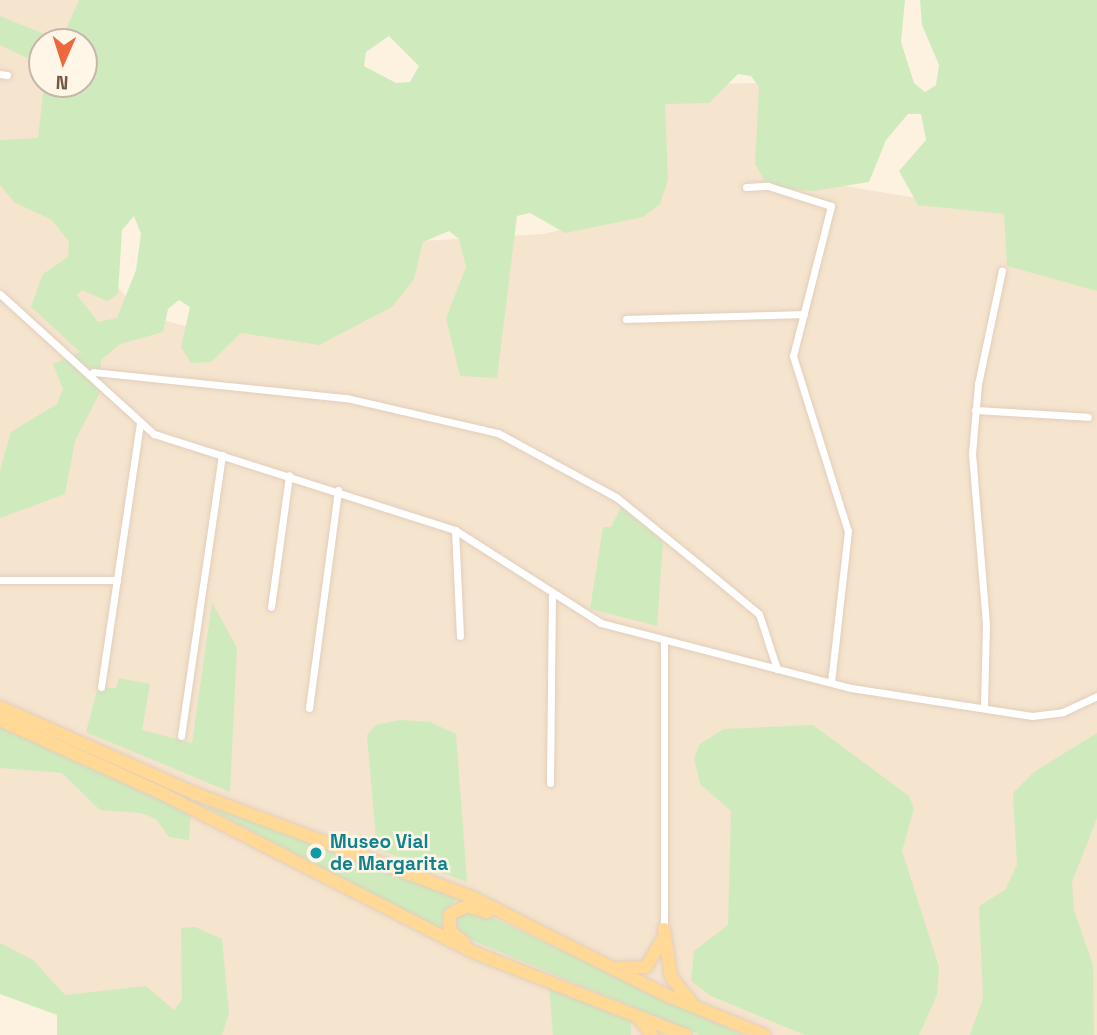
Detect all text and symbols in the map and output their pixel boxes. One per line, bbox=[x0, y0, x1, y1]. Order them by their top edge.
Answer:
north arrow bbox=[28, 28, 98, 98]
text: N bbox=[55, 70, 69, 95]
place label: Museo Vial de Margarita bbox=[330, 831, 448, 875]
marker: Museo Vial de Margarita bbox=[308, 845, 324, 861]

